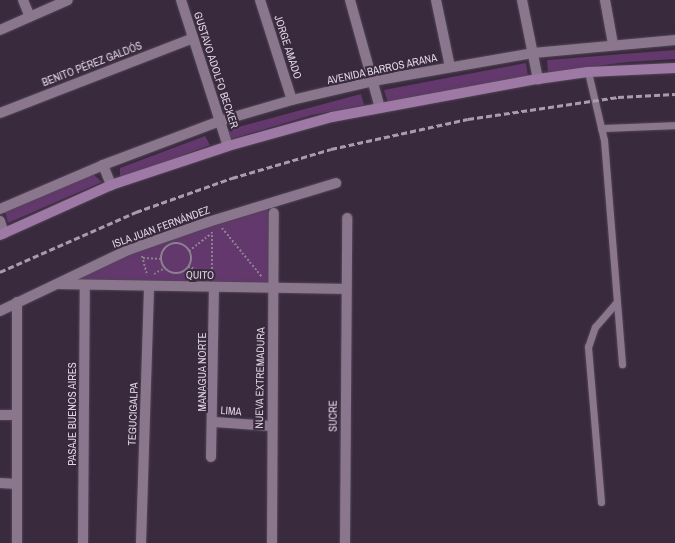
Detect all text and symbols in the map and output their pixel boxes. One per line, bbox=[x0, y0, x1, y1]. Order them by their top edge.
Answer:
street label: GUSTAVO ADOLFO BECKER bbox=[191, 10, 241, 130]
street label: JORGE AMADO bbox=[271, 13, 305, 81]
street label: BENITO PÉREZ GALDÓS bbox=[40, 39, 144, 89]
street label: AVENIDA BARROS ARANA bbox=[325, 51, 439, 87]
street label: ISLA JUAN FERNÁNDEZ bbox=[110, 203, 212, 251]
street label: QUITO bbox=[186, 268, 214, 282]
street label: NUEVA EXTREMADURA bbox=[253, 327, 267, 429]
street label: MANAGUA NORTE bbox=[195, 332, 209, 412]
street label: PASAJE BUENOS AIRES bbox=[65, 362, 79, 466]
street label: TEGUCIGALPA bbox=[125, 382, 141, 446]
street label: SUCRE bbox=[326, 400, 340, 432]
street label: LIMA bbox=[220, 404, 242, 418]

